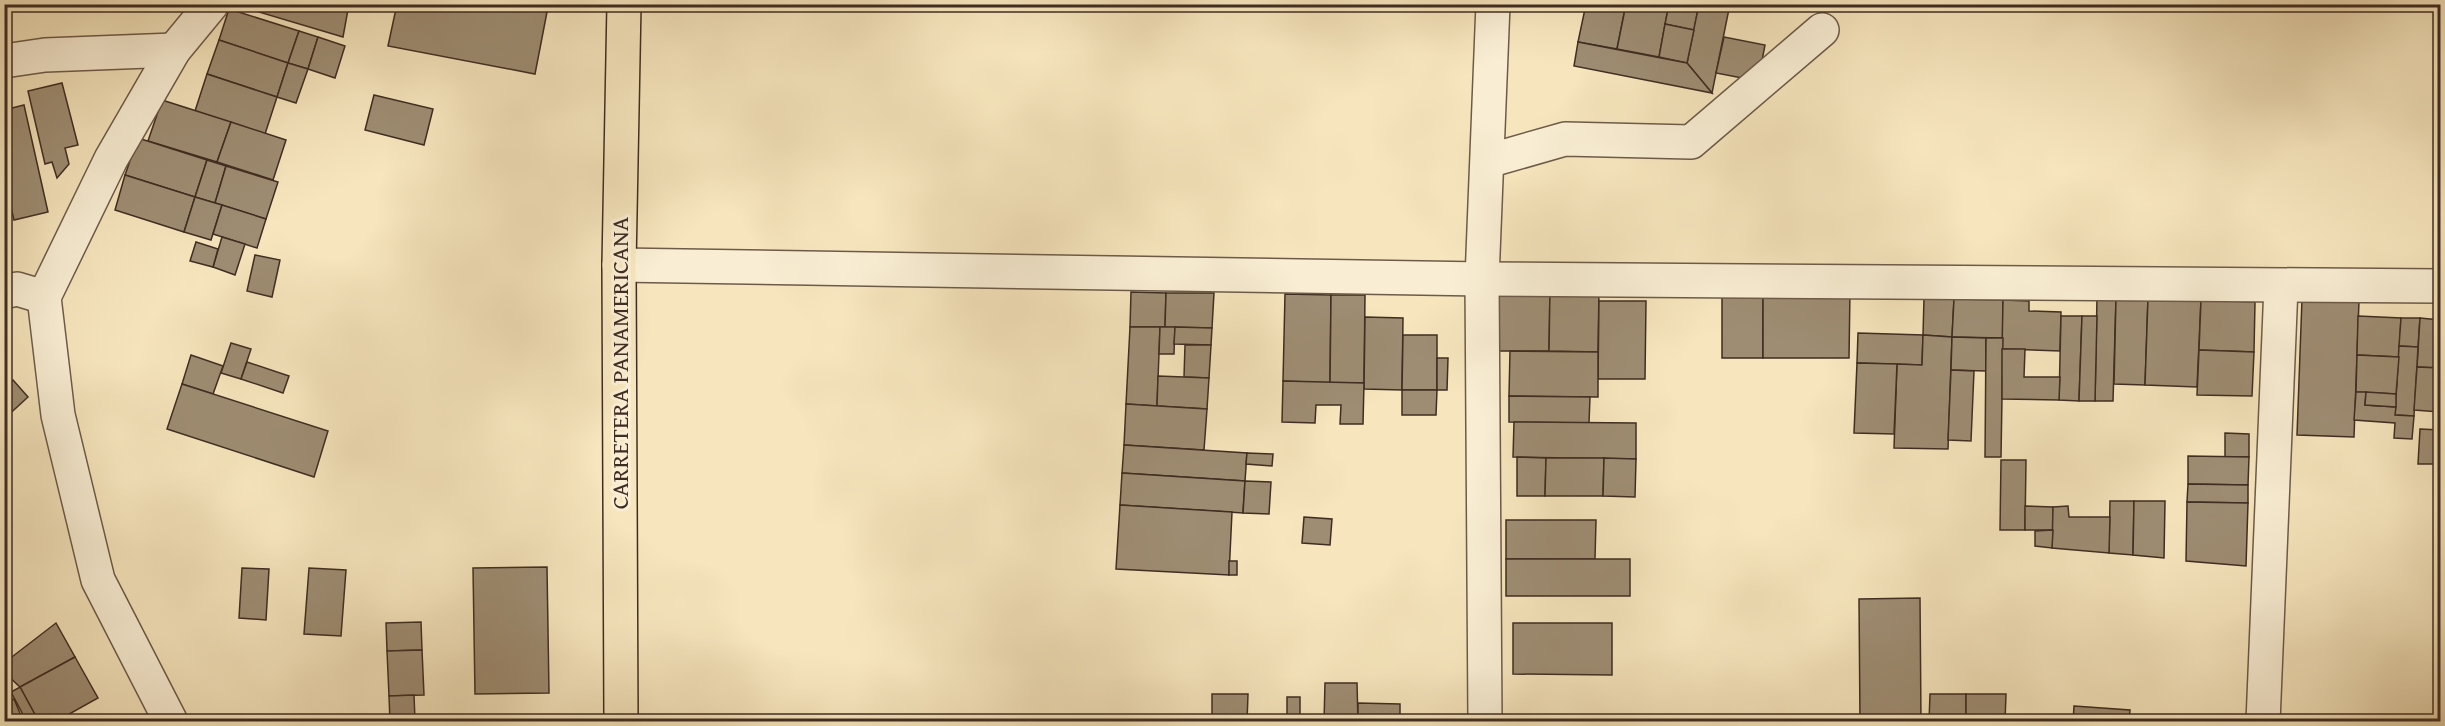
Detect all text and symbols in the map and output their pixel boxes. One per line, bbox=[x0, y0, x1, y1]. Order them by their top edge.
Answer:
street label: CARRETERA PANAMERICANA bbox=[602, 216, 637, 509]

